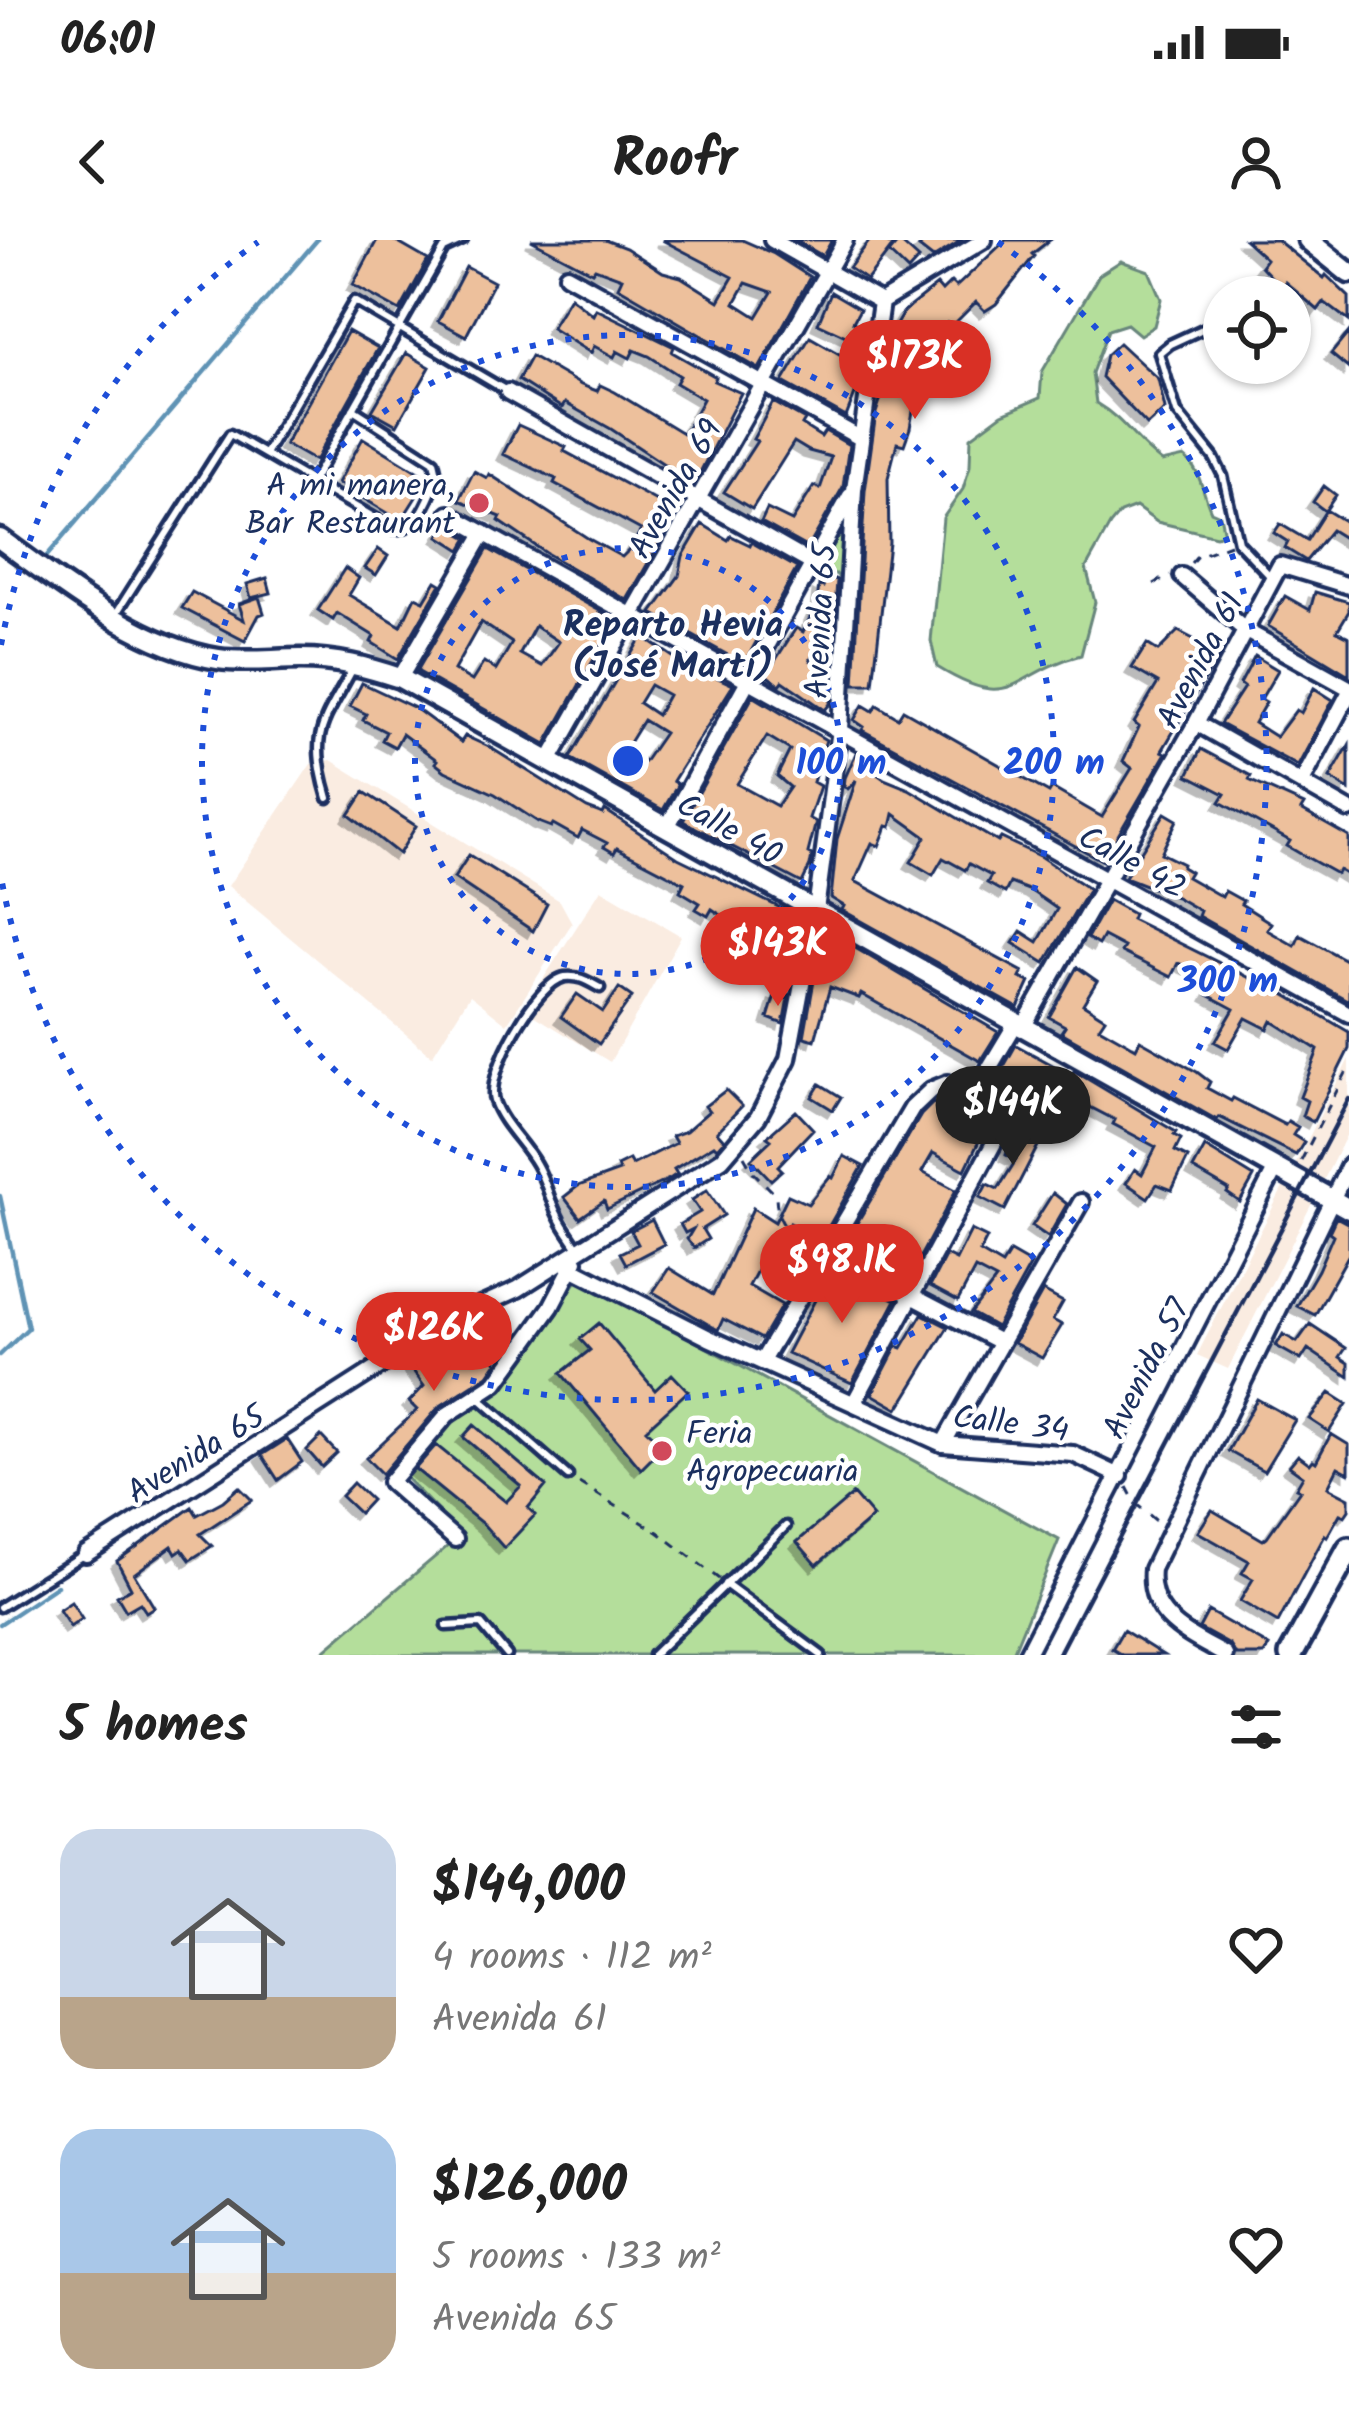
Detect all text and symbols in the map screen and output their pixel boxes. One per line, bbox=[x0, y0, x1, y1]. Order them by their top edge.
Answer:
text: 06:01 bbox=[60, 6, 155, 78]
text: Roofr bbox=[612, 119, 737, 205]
icon: back bbox=[60, 129, 126, 195]
icon: person bbox=[1223, 129, 1289, 195]
map controls bbox=[1203, 276, 1311, 384]
button: locate bbox=[1203, 276, 1311, 384]
pin: $173K bbox=[831, 320, 999, 422]
text: $173K bbox=[866, 328, 964, 390]
street label: Avenida 69 bbox=[616, 410, 738, 570]
place label: A mi manera, Bar Restaurant bbox=[245, 461, 456, 552]
marker: A mi manera, Bar Restaurant bbox=[466, 490, 492, 516]
street label: Avenida 65 bbox=[792, 540, 853, 700]
street label: Avenida 61 bbox=[1144, 584, 1260, 739]
district label: Reparto Hevia (José Martí) bbox=[563, 598, 783, 696]
text: 100 m bbox=[795, 736, 887, 793]
text: 200 m bbox=[1003, 736, 1105, 793]
centre of rings bbox=[607, 740, 649, 782]
street label: Calle 40 bbox=[666, 780, 791, 882]
street label: Calle 42 bbox=[1067, 813, 1195, 916]
pin: $143K bbox=[694, 907, 862, 1009]
text: $143K bbox=[728, 915, 828, 977]
text: 300 m bbox=[1177, 954, 1278, 1011]
pin: $144K bbox=[929, 1066, 1097, 1168]
text: $144K bbox=[963, 1074, 1063, 1136]
pin: $98.1K bbox=[744, 1224, 940, 1326]
text: $98.1K bbox=[787, 1232, 897, 1294]
street label: Avenida 57 bbox=[1090, 1288, 1207, 1450]
pin: $126K bbox=[350, 1292, 518, 1394]
text: $126K bbox=[383, 1300, 485, 1362]
street label: Avenida 65 bbox=[117, 1391, 279, 1520]
street label: Calle 34 bbox=[950, 1392, 1072, 1459]
place label: Feria Agropecuaria bbox=[686, 1409, 859, 1500]
marker: Feria Agropecuaria bbox=[649, 1438, 675, 1464]
text: 5 homes bbox=[60, 1687, 248, 1768]
icon: filters bbox=[1223, 1694, 1289, 1760]
text: $144,000 bbox=[432, 1847, 625, 1928]
icon: home bbox=[156, 1877, 300, 2021]
icon: heart bbox=[1223, 1916, 1289, 1982]
text: 4 rooms · 112 m² bbox=[432, 1928, 711, 1990]
text: Avenida 61 bbox=[432, 1990, 607, 2052]
text: $126,000 bbox=[432, 2147, 627, 2228]
icon: home bbox=[156, 2177, 300, 2321]
icon: heart bbox=[1223, 2216, 1289, 2282]
text: 5 rooms · 133 m² bbox=[432, 2228, 720, 2290]
text: Avenida 65 bbox=[432, 2290, 616, 2352]

